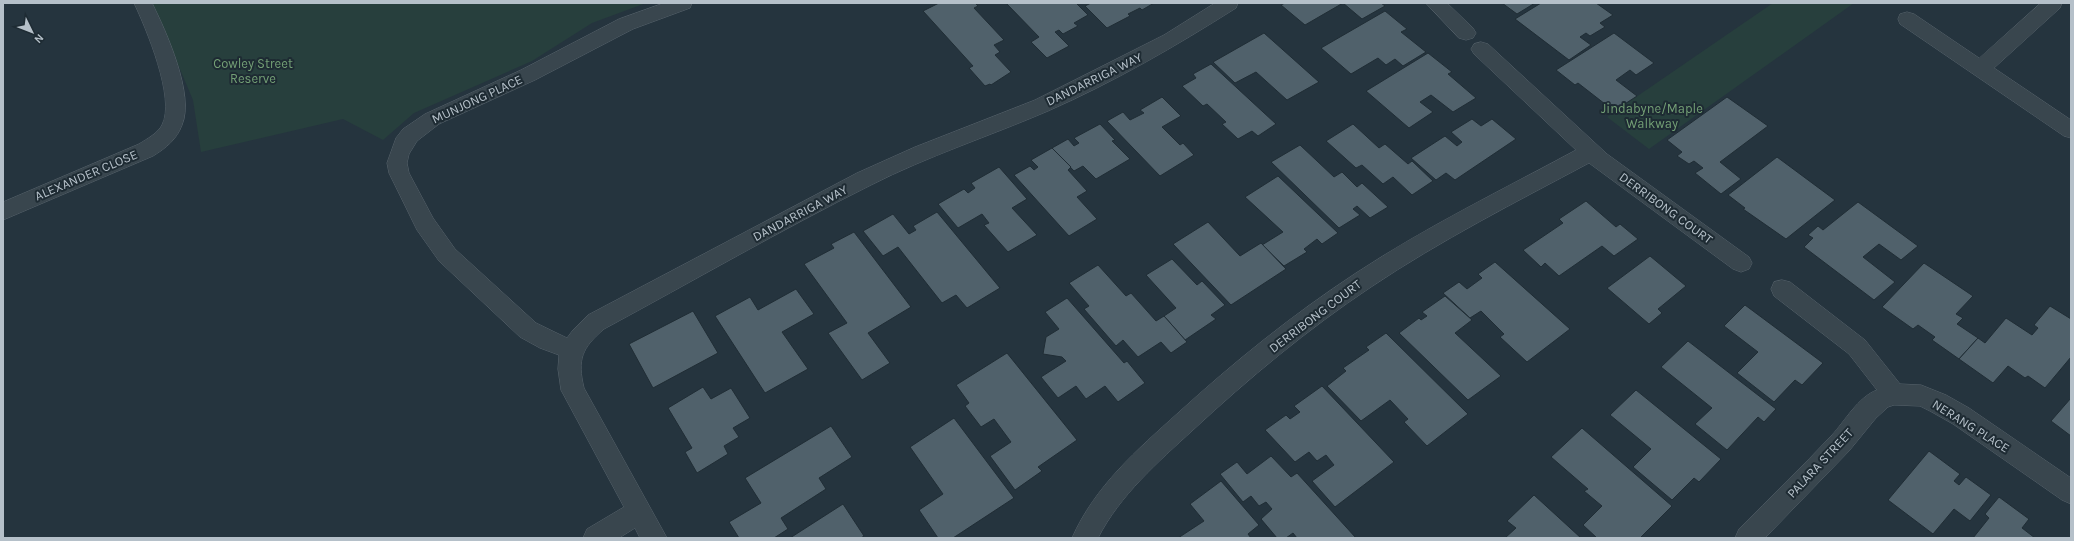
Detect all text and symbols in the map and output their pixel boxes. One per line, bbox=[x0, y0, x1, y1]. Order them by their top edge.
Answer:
north arrow bbox=[12, 12, 52, 52]
text: N bbox=[32, 31, 46, 46]
street label: DANDARRIGA WAY bbox=[1044, 49, 1144, 109]
park label: Cowley Street Reserve bbox=[213, 56, 293, 86]
street label: MUNJONG PLACE bbox=[429, 71, 525, 127]
park label: Jindabyne/Maple Walkway bbox=[1601, 101, 1703, 131]
street label: ALEXANDER CLOSE bbox=[32, 147, 140, 203]
street label: DERRIBONG COURT bbox=[1616, 169, 1716, 247]
street label: DANDARRIGA WAY bbox=[750, 182, 850, 244]
street label: DERRIBONG COURT bbox=[1266, 276, 1364, 356]
street label: NERANG PLACE bbox=[1930, 396, 2012, 456]
street label: PALARA STREET bbox=[1784, 425, 1856, 501]

